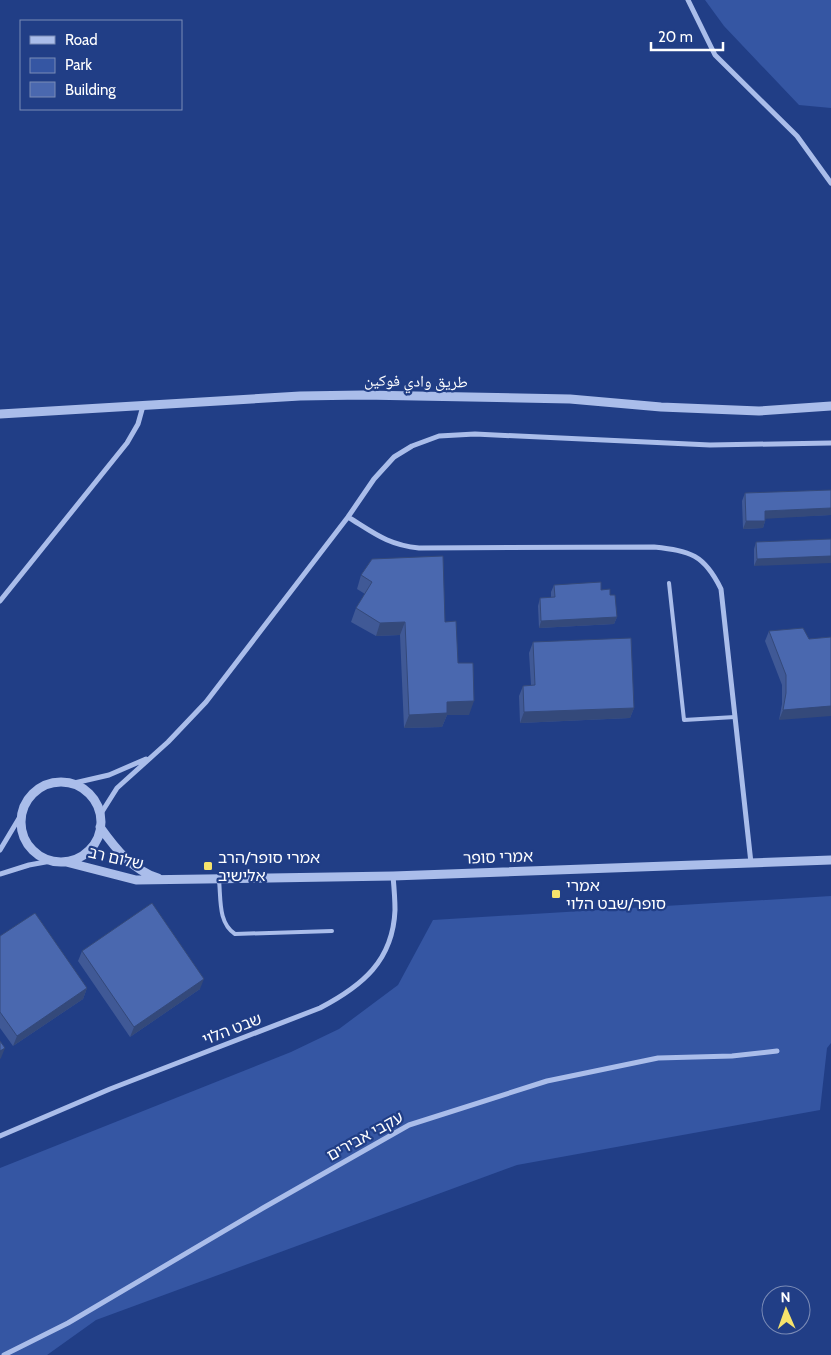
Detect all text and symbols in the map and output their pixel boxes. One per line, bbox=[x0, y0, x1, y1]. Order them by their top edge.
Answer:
legend bbox=[20, 20, 182, 110]
scale bar bbox=[651, 20, 724, 52]
text: 20 m bbox=[658, 28, 693, 46]
text: Road bbox=[65, 31, 98, 49]
text: Park bbox=[65, 56, 92, 74]
text: Building bbox=[65, 81, 116, 99]
street label: طريق وادي فوکين bbox=[364, 371, 468, 394]
street label: שלום רב bbox=[87, 842, 145, 874]
street label: אמרי סופר bbox=[463, 846, 533, 868]
place label: אמרי סופר/הרב אלישיב bbox=[218, 848, 320, 885]
marker: אמרי סופר/הרב אלישיב bbox=[202, 860, 214, 872]
place label: אמרי סופר/שבט הלוי bbox=[566, 876, 666, 913]
marker: אמרי סופר/שבט הלוי bbox=[550, 888, 562, 900]
street label: שבט הלוי bbox=[200, 1009, 264, 1049]
street label: עקבי אבירים bbox=[324, 1107, 406, 1165]
north arrow bbox=[761, 1285, 811, 1335]
text: N bbox=[780, 1288, 791, 1306]

